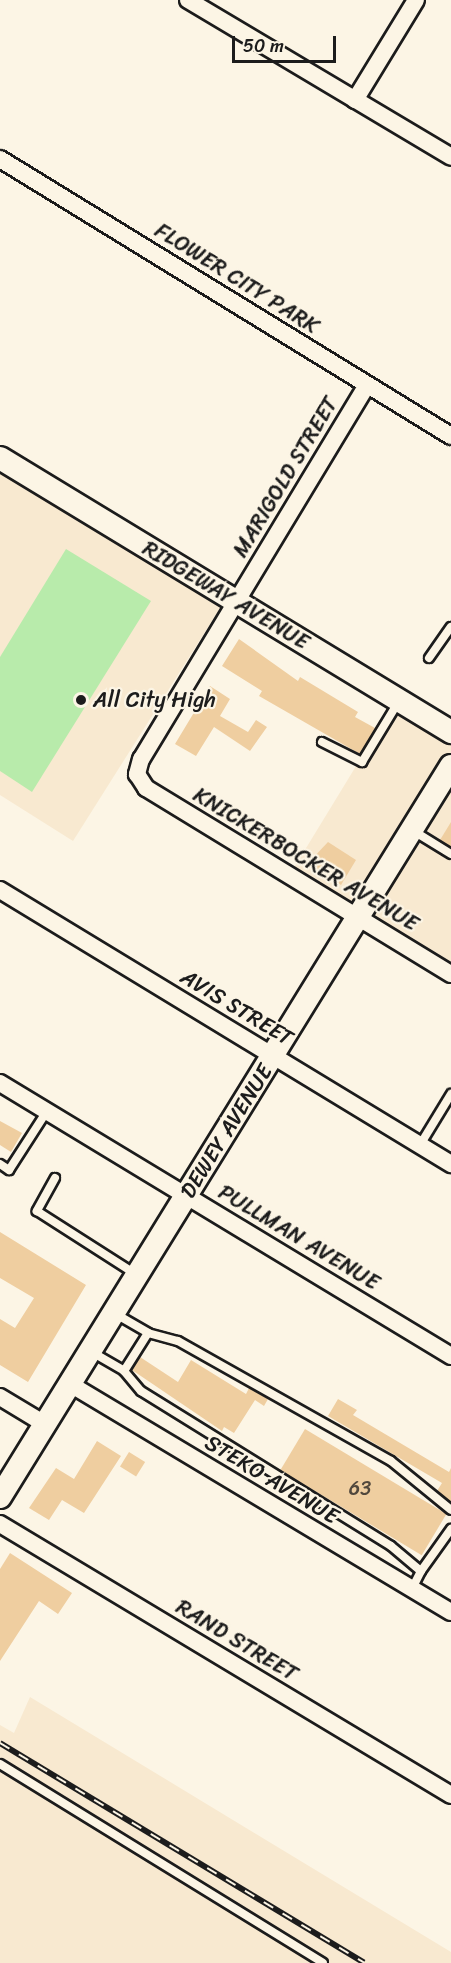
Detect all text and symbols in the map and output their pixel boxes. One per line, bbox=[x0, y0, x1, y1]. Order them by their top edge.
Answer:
scale bar bbox=[235, 24, 338, 62]
text: 50 m bbox=[243, 30, 284, 62]
street label: FLOWER CITY PARK bbox=[150, 217, 324, 339]
street label: MARIGOLD STREET bbox=[226, 391, 344, 563]
street label: RIDGEWAY AVENUE bbox=[138, 535, 314, 655]
place label: All City High bbox=[93, 687, 217, 713]
marker: All City High bbox=[74, 693, 88, 707]
street label: KNICKERBOCKER AVENUE bbox=[189, 781, 423, 937]
street label: AVIS STREET bbox=[175, 962, 299, 1052]
street label: DEWEY AVENUE bbox=[174, 1059, 278, 1203]
street label: PULLMAN AVENUE bbox=[214, 1179, 384, 1295]
street label: STEKO AVENUE bbox=[200, 1428, 344, 1530]
house number: 63 bbox=[349, 1476, 371, 1500]
street label: RAND STREET bbox=[171, 1593, 303, 1687]

